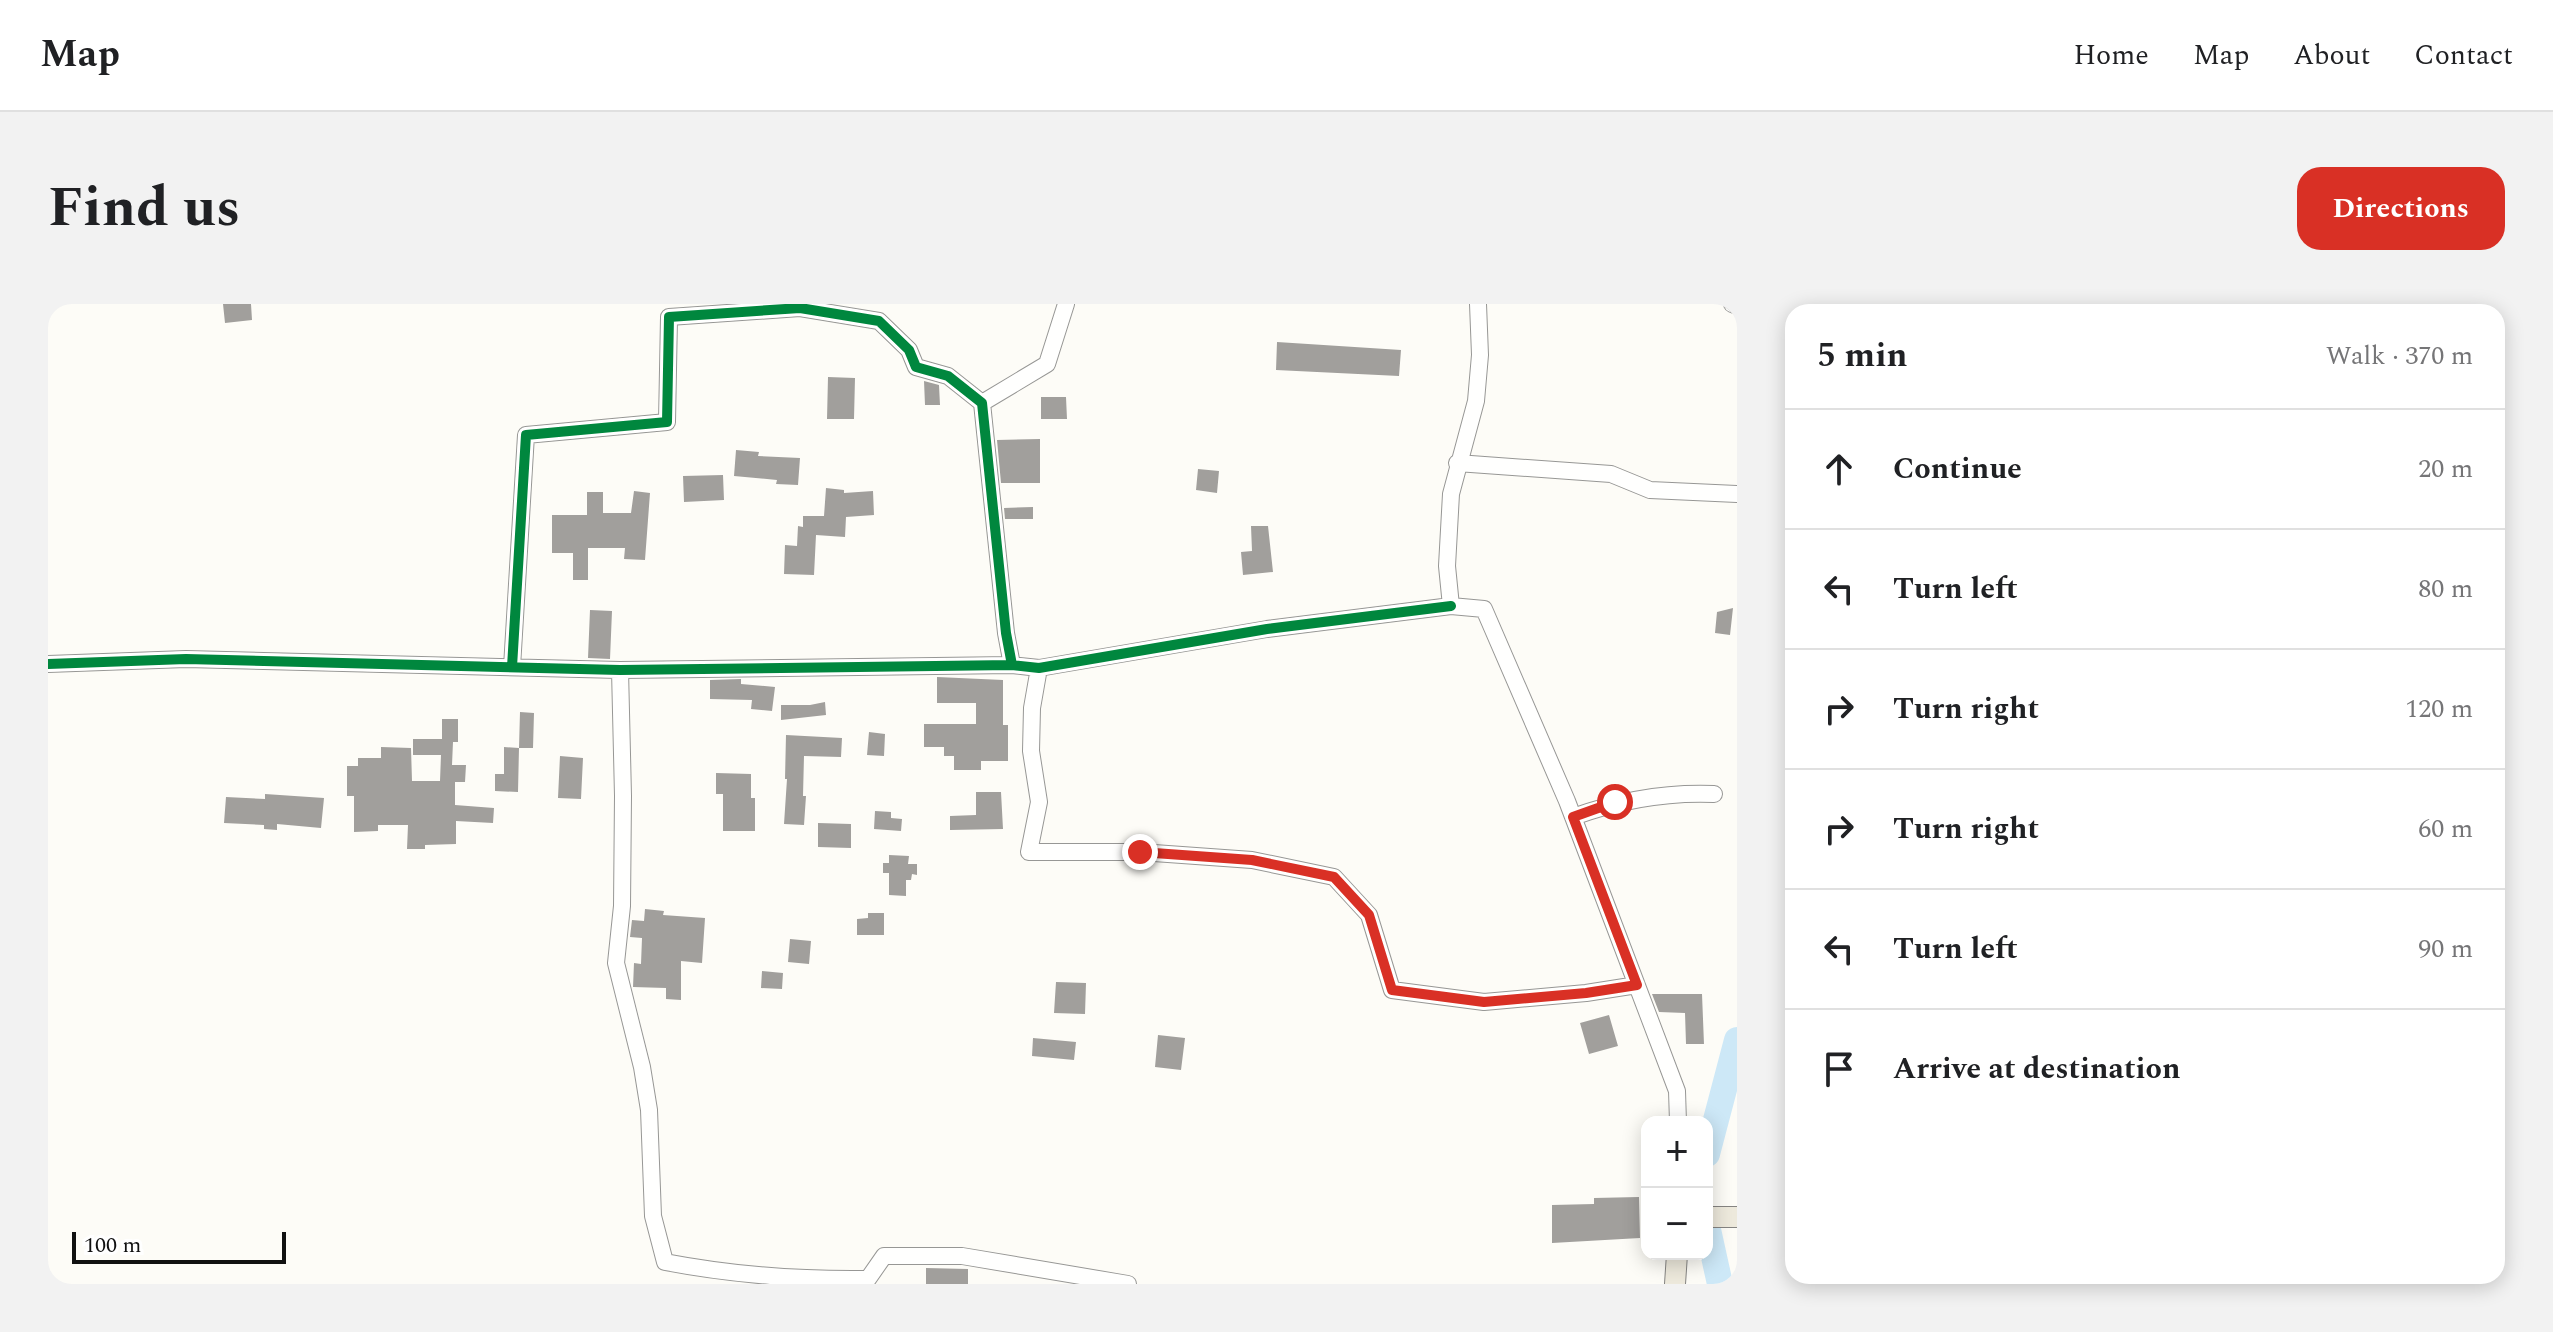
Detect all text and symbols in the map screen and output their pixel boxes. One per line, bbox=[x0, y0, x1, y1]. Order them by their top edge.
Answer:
text: Map bbox=[40, 26, 120, 84]
text: Home bbox=[2073, 34, 2149, 77]
text: Map bbox=[2193, 34, 2249, 77]
text: About bbox=[2293, 34, 2370, 77]
text: Contact bbox=[2414, 34, 2513, 77]
text: Find us bbox=[48, 166, 241, 251]
button: Directions bbox=[2297, 167, 2505, 250]
text: 5 min bbox=[1817, 330, 1907, 382]
text: Walk · 370 m bbox=[2326, 336, 2473, 376]
text: Continue bbox=[1893, 446, 2022, 492]
icon: ahead bbox=[1817, 447, 1861, 491]
text: 20 m bbox=[2418, 449, 2473, 489]
text: Turn left bbox=[1893, 566, 2018, 612]
icon: left bbox=[1817, 567, 1861, 611]
text: 80 m bbox=[2418, 569, 2473, 609]
text: Turn right bbox=[1893, 686, 2039, 732]
icon: right bbox=[1817, 687, 1861, 731]
text: 120 m bbox=[2405, 689, 2473, 729]
route start bbox=[1597, 784, 1633, 820]
text: Turn right bbox=[1893, 806, 2039, 852]
icon: right bbox=[1817, 807, 1861, 851]
text: 60 m bbox=[2418, 809, 2473, 849]
route end bbox=[1122, 834, 1158, 870]
text: Turn left bbox=[1893, 926, 2018, 972]
icon: left bbox=[1817, 927, 1861, 971]
text: 90 m bbox=[2418, 929, 2473, 969]
text: Arrive at destination bbox=[1893, 1046, 2180, 1092]
icon: arrive bbox=[1817, 1047, 1861, 1091]
map controls bbox=[1641, 1116, 1713, 1260]
button: + bbox=[1641, 1116, 1713, 1188]
button: − bbox=[1641, 1188, 1713, 1260]
scale bar bbox=[72, 1228, 286, 1264]
text: 100 m bbox=[84, 1229, 141, 1262]

